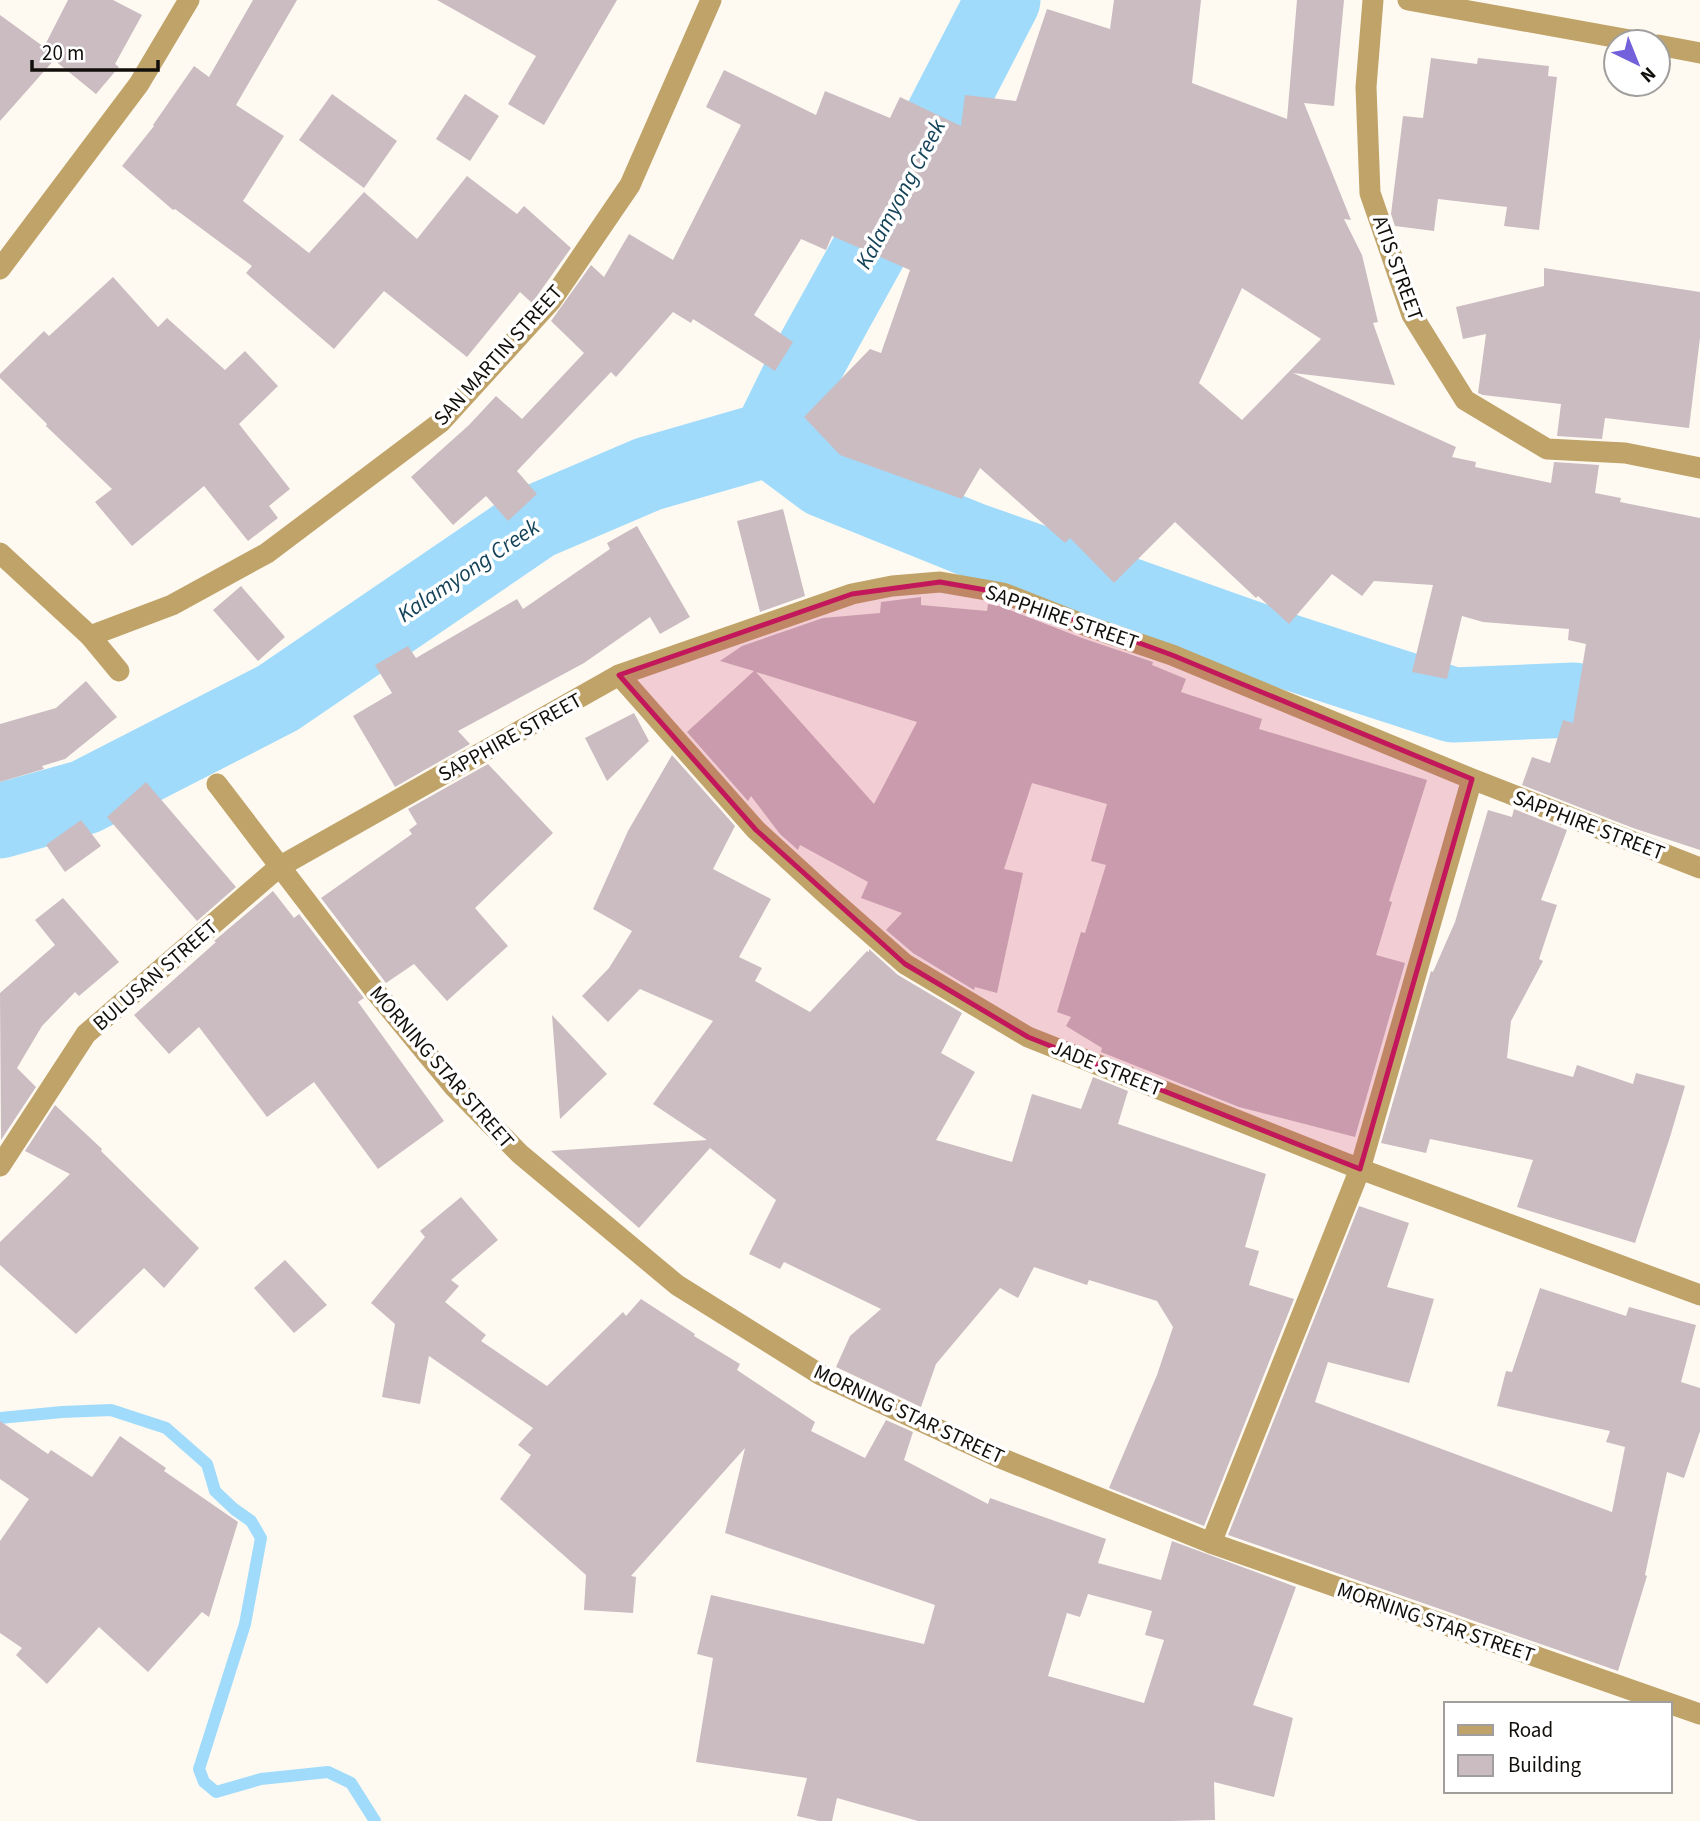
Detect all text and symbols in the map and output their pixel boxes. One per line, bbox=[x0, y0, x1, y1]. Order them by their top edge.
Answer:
scale bar bbox=[32, 28, 158, 72]
north arrow bbox=[1602, 28, 1672, 98]
text: 20 m bbox=[42, 38, 84, 68]
text: N bbox=[1634, 60, 1661, 89]
water label: Kalamyong Creek bbox=[847, 113, 954, 275]
street label: ATIS STREET bbox=[1365, 211, 1431, 325]
street label: SAN MARTIN STREET bbox=[426, 278, 570, 432]
water label: Kalamyong Creek bbox=[390, 510, 547, 630]
street label: SAPPHIRE STREET bbox=[981, 577, 1143, 657]
street label: SAPPHIRE STREET bbox=[433, 685, 587, 789]
street label: SAPPHIRE STREET bbox=[1509, 782, 1669, 868]
street label: BULUSAN STREET bbox=[86, 912, 224, 1038]
street label: MORNING STAR STREET bbox=[363, 979, 521, 1155]
street label: JADE STREET bbox=[1047, 1032, 1167, 1104]
street label: MORNING STAR STREET bbox=[809, 1357, 1009, 1471]
street label: MORNING STAR STREET bbox=[1333, 1574, 1539, 1670]
legend bbox=[1444, 1702, 1672, 1793]
text: Road bbox=[1508, 1715, 1553, 1745]
text: Building bbox=[1508, 1750, 1582, 1780]

